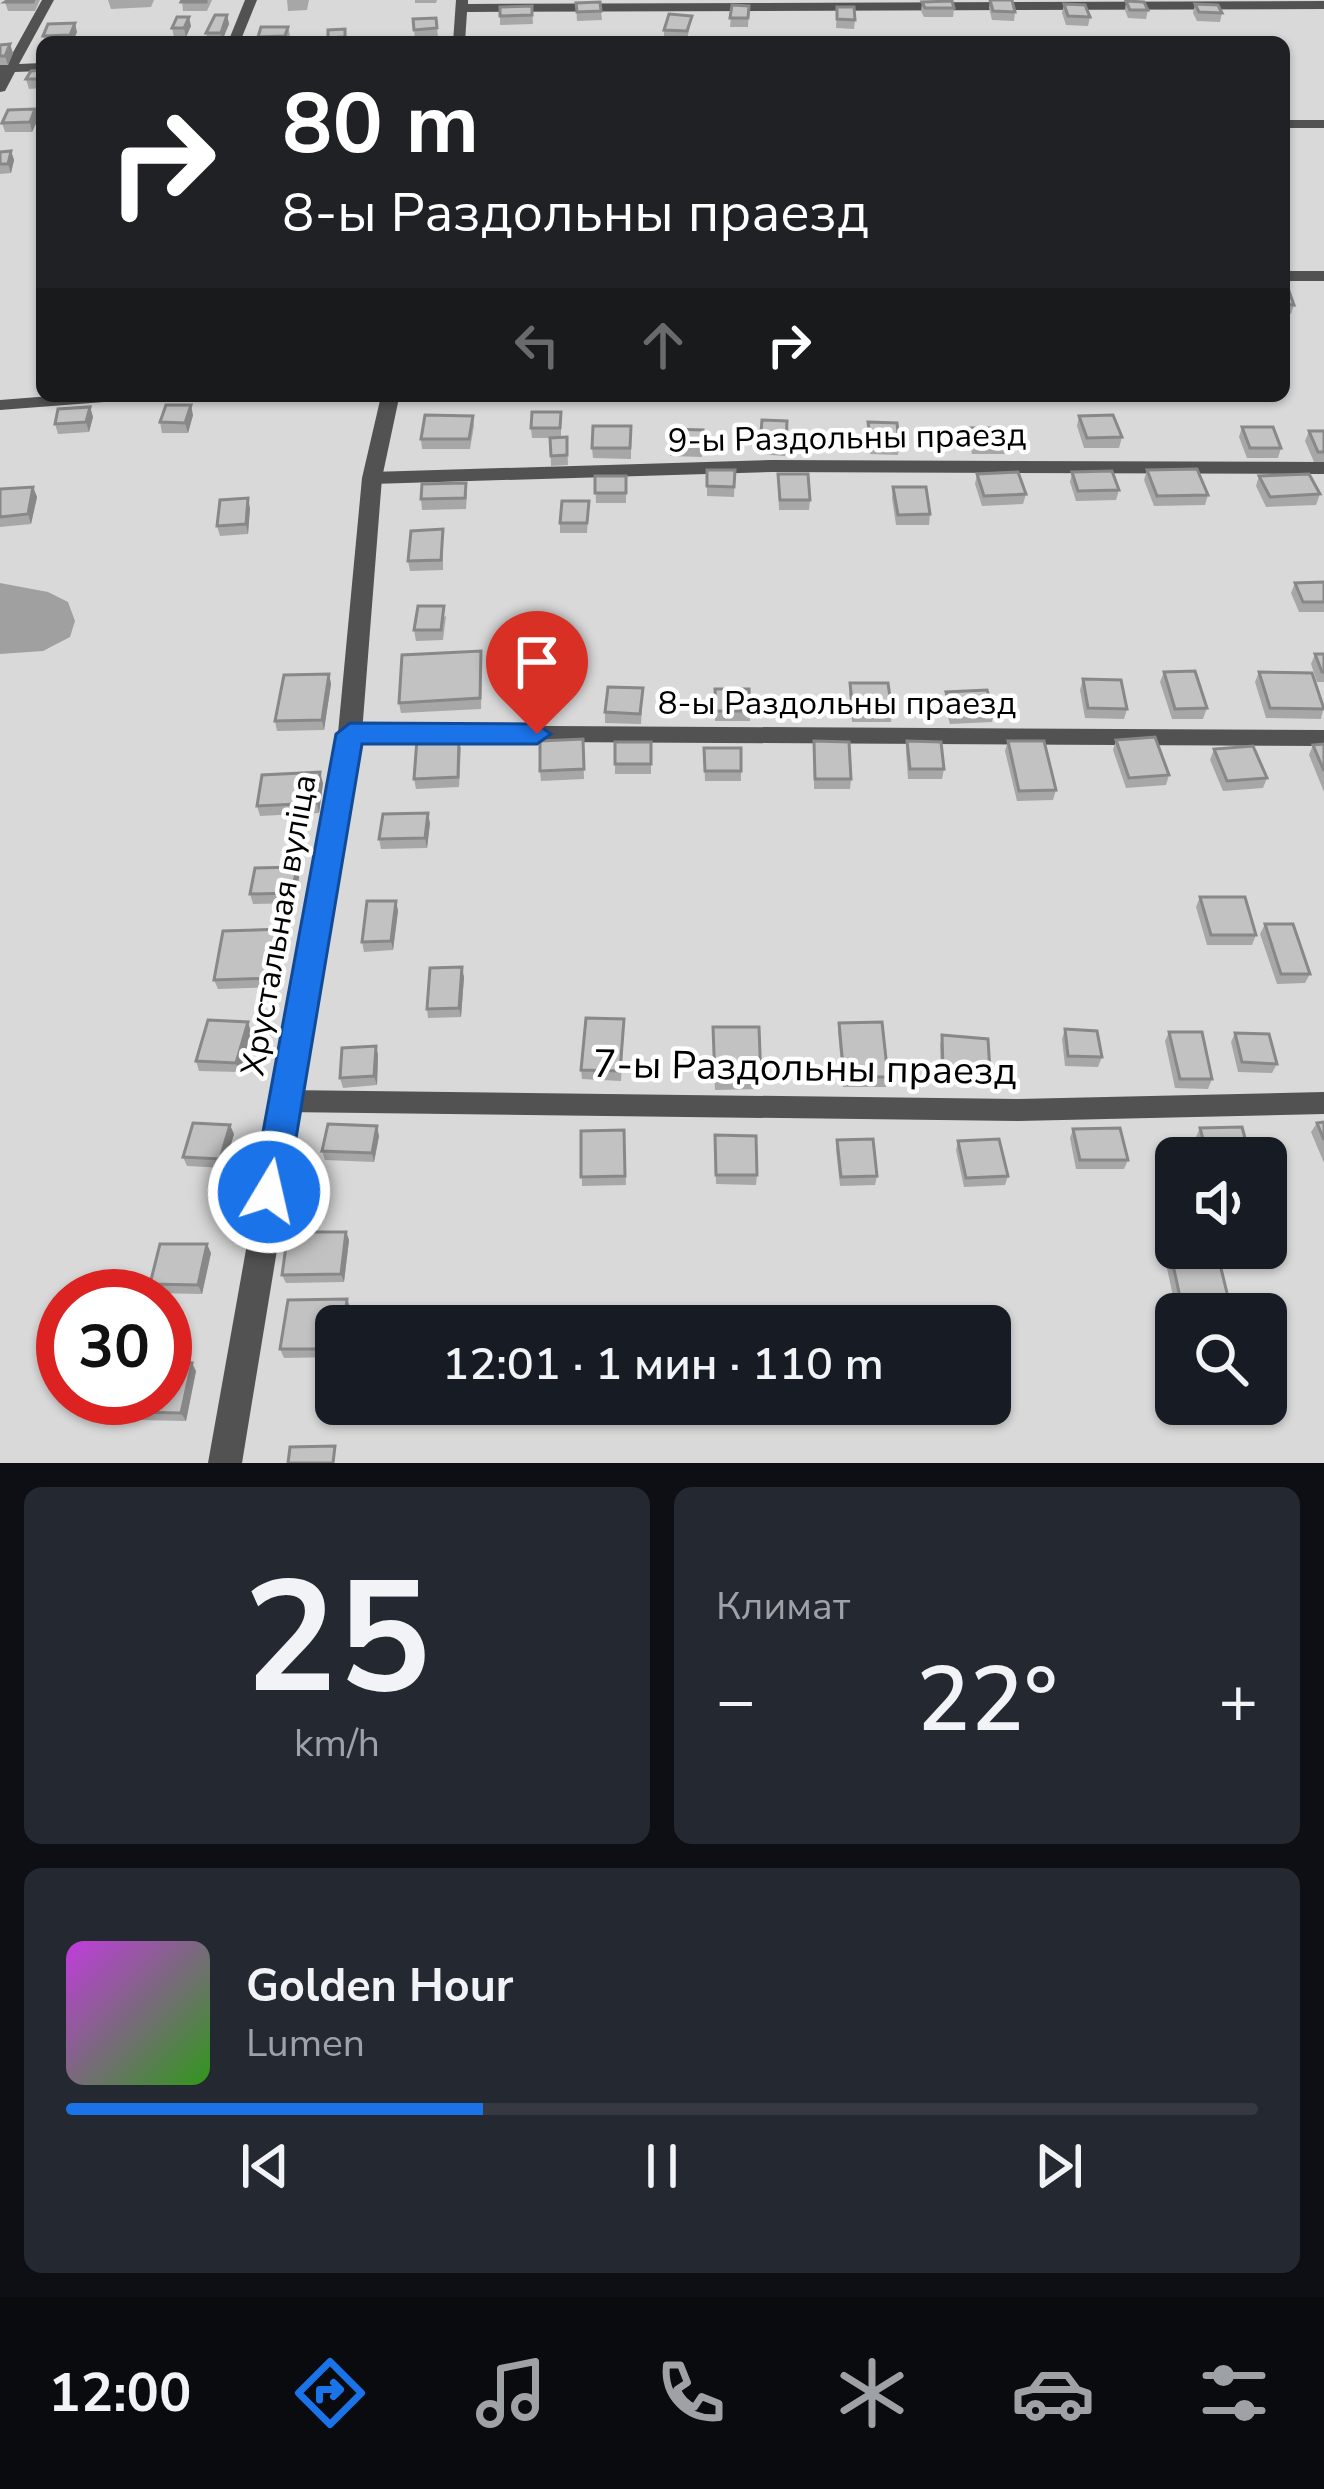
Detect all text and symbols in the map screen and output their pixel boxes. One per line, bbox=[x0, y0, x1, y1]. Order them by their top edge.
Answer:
text: 80 m bbox=[282, 67, 479, 182]
icon: right bbox=[84, 84, 240, 240]
text: 8-ы Раздольны праезд bbox=[282, 176, 869, 250]
icon: left bbox=[504, 312, 570, 378]
icon: ahead bbox=[630, 312, 696, 378]
icon: right bbox=[756, 312, 822, 378]
street label: 9-ы Раздольны праезд bbox=[667, 412, 1027, 464]
pin bbox=[486, 611, 588, 734]
icon: arrive bbox=[504, 629, 570, 695]
street label: 8-ы Раздольны праезд bbox=[658, 681, 1016, 726]
street label: Хрустальная вуліца bbox=[230, 771, 328, 1079]
street label: 7-ы Раздольны праезд bbox=[593, 1038, 1017, 1098]
position arrow bbox=[206, 1129, 332, 1255]
map controls bbox=[1155, 1137, 1287, 1425]
button: sound bbox=[1155, 1137, 1287, 1269]
speed limit sign: 30 bbox=[36, 1269, 192, 1425]
button: search bbox=[1155, 1293, 1287, 1425]
text: 12:01 · 1 мин · 110 m bbox=[442, 1334, 884, 1395]
text: 25 bbox=[243, 1532, 431, 1745]
text: Климат bbox=[716, 1580, 850, 1633]
text: 22° bbox=[916, 1639, 1058, 1762]
text: − bbox=[716, 1656, 756, 1746]
text: + bbox=[1218, 1656, 1258, 1746]
text: km/h bbox=[294, 1717, 380, 1770]
text: Golden Hour bbox=[246, 1956, 513, 2017]
text: Lumen bbox=[246, 2017, 365, 2070]
icon: previous bbox=[232, 2133, 298, 2199]
icon: pause bbox=[629, 2133, 695, 2199]
icon: next bbox=[1026, 2133, 1092, 2199]
icon: directions bbox=[288, 2351, 372, 2435]
icon: music bbox=[469, 2351, 553, 2435]
icon: phone bbox=[649, 2351, 733, 2435]
icon: climate bbox=[830, 2351, 914, 2435]
icon: car bbox=[1011, 2351, 1095, 2435]
icon: filters bbox=[1192, 2351, 1276, 2435]
text: 12:00 bbox=[48, 2356, 191, 2430]

